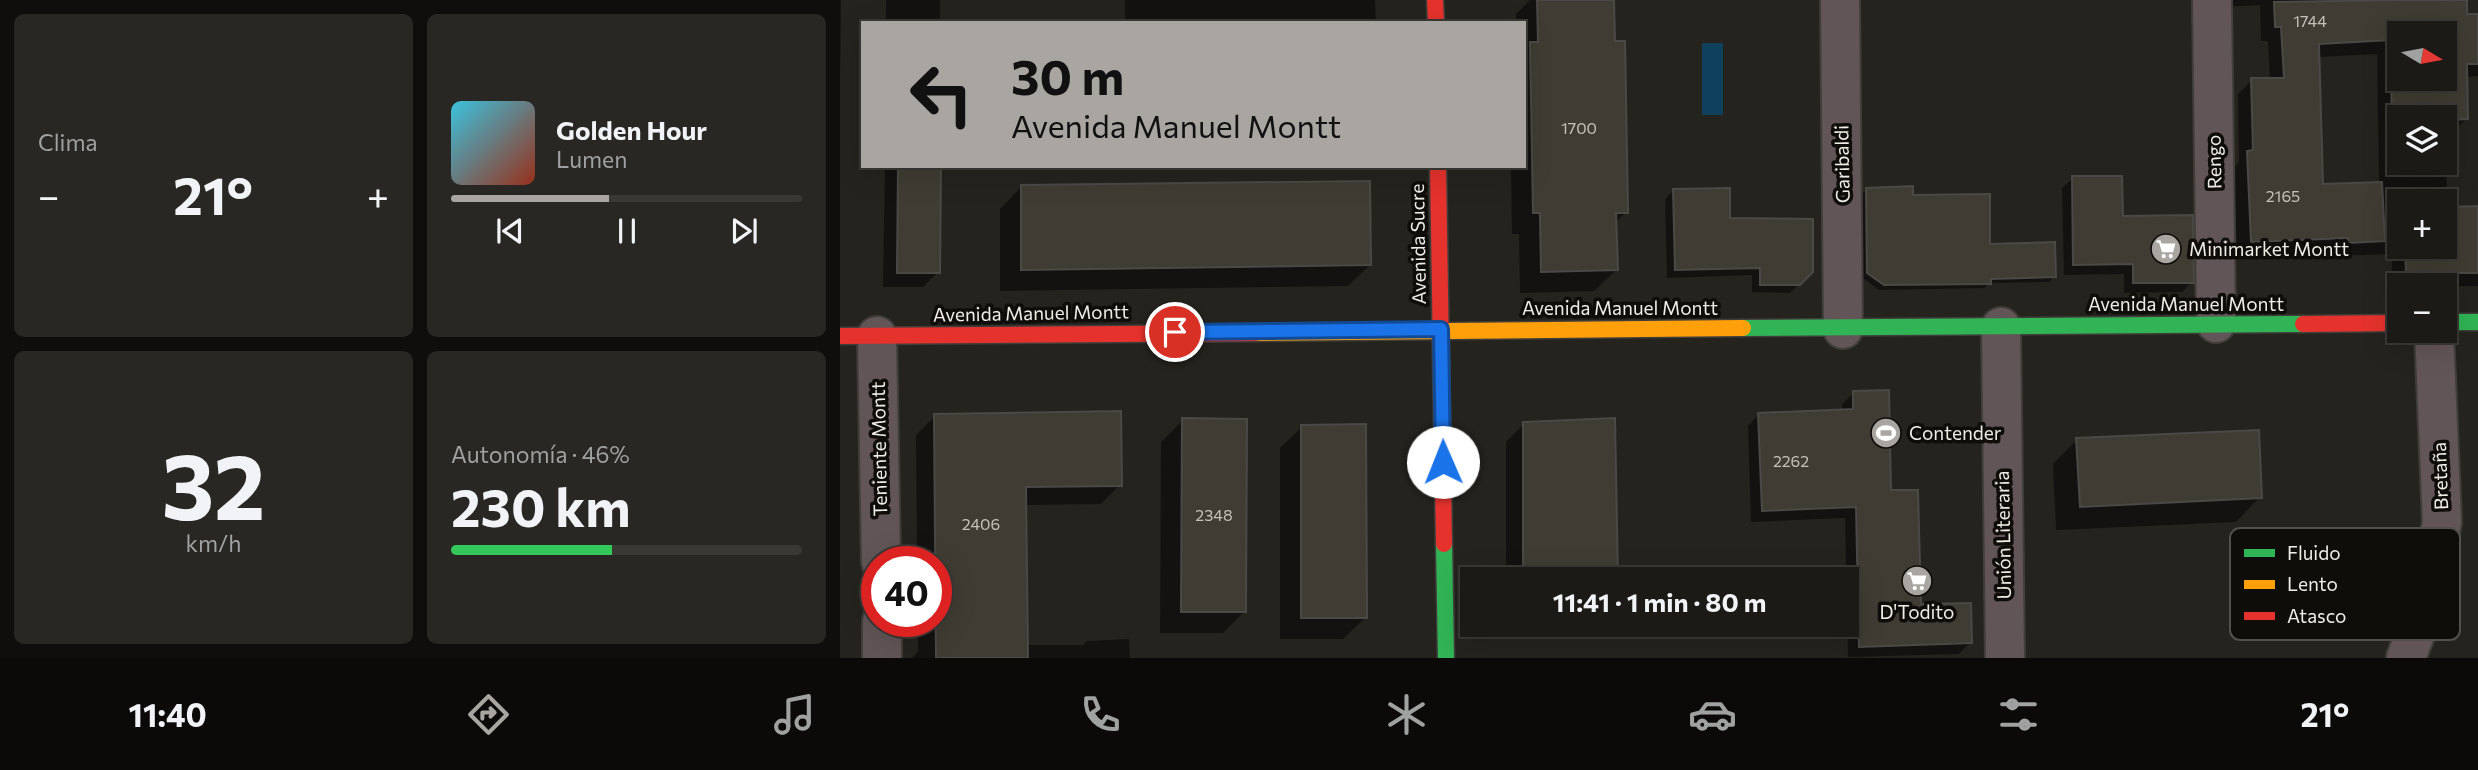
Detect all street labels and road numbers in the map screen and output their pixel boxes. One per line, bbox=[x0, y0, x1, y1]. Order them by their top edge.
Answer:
street label: Garibaldi bbox=[1829, 125, 1854, 203]
street label: Rengo bbox=[2202, 135, 2225, 189]
street label: Avenida Sucre bbox=[1405, 184, 1430, 304]
street label: Avenida Manuel Montt bbox=[2088, 292, 2284, 315]
street label: Avenida Manuel Montt bbox=[1522, 296, 1718, 319]
street label: Avenida Manuel Montt bbox=[933, 299, 1129, 326]
street label: Teniente Montt bbox=[866, 381, 891, 517]
street label: Bretaña bbox=[2427, 442, 2452, 510]
street label: Unión Literaria bbox=[1990, 470, 2015, 600]

